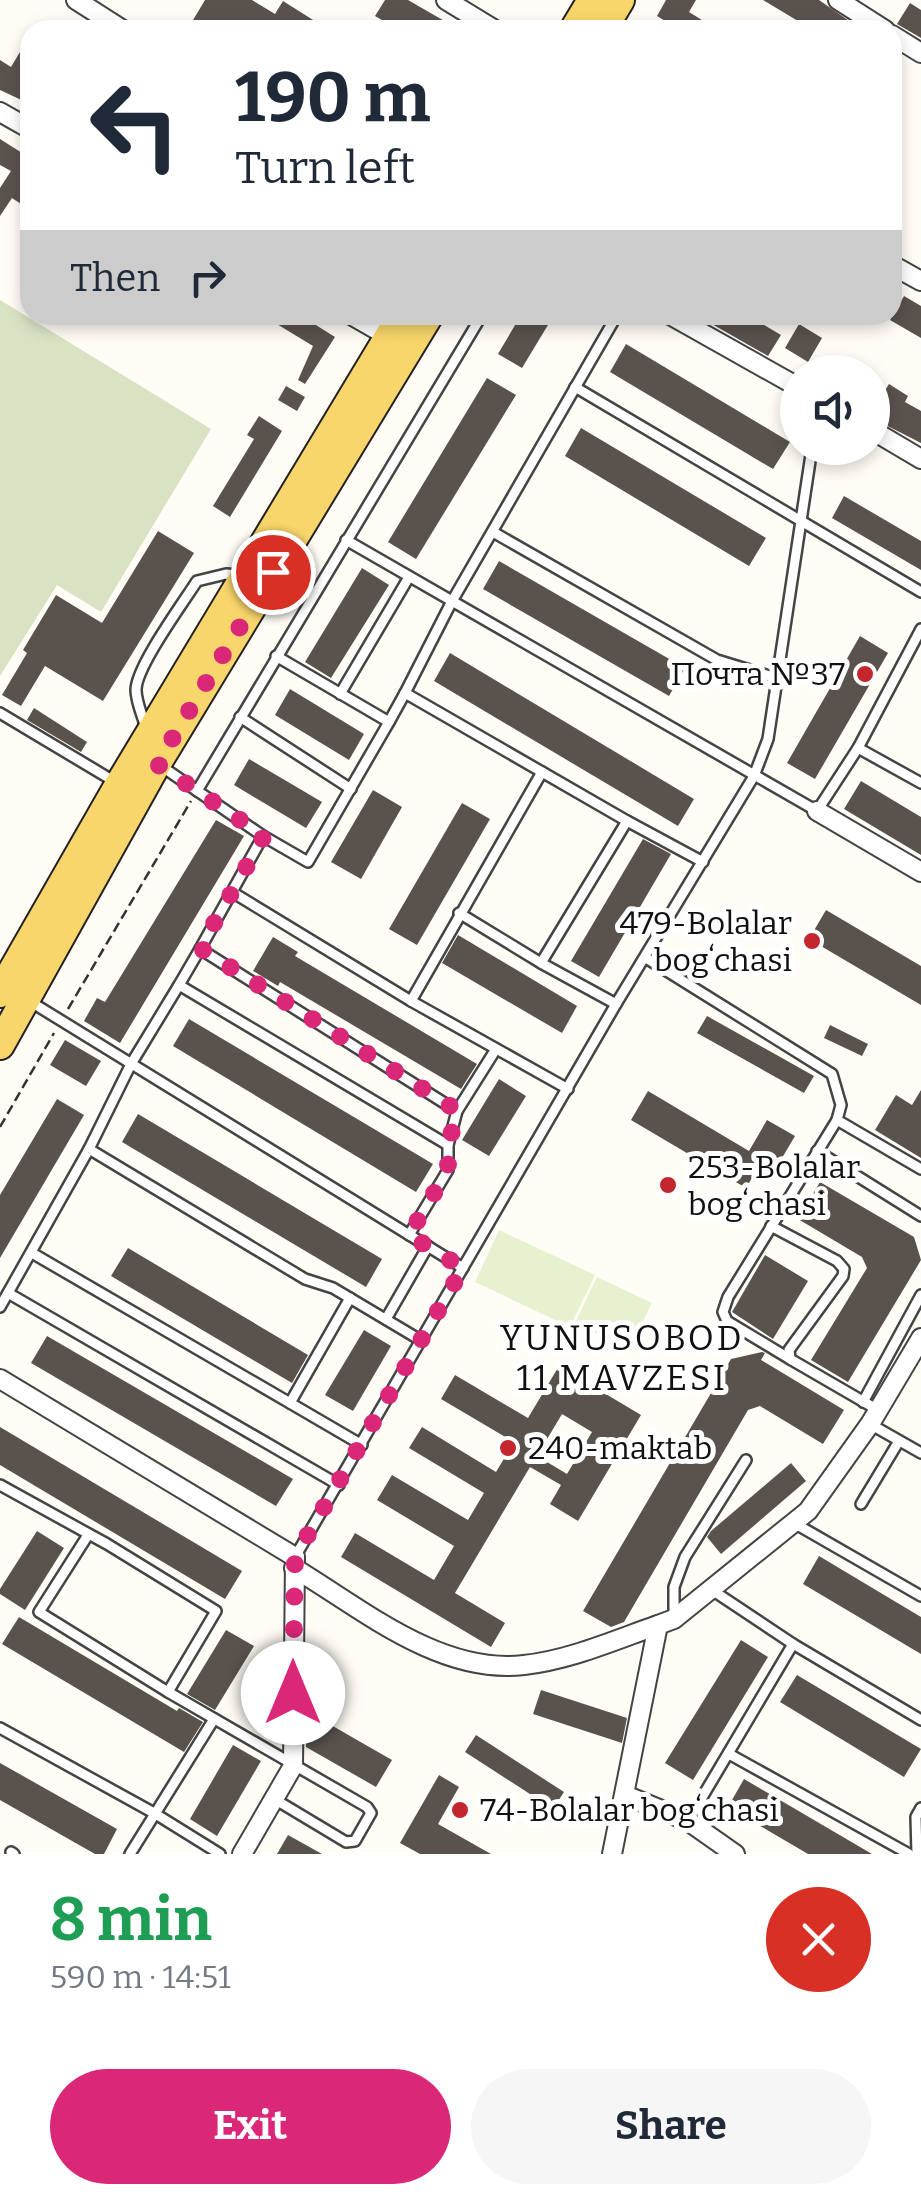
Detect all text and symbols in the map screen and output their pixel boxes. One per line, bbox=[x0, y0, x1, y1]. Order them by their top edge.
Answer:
text: 190 m bbox=[235, 56, 430, 140]
icon: left bbox=[70, 60, 200, 190]
text: Turn left bbox=[235, 141, 415, 195]
icon: right bbox=[180, 250, 235, 305]
text: Then bbox=[70, 255, 160, 301]
map controls bbox=[780, 355, 890, 465]
button: sound bbox=[780, 355, 890, 465]
pin bbox=[231, 530, 316, 615]
icon: arrive bbox=[246, 545, 301, 600]
place label: Почта №37 bbox=[671, 655, 845, 693]
marker: Почта №37 bbox=[854, 663, 876, 685]
place label: 479-Bolalar bogʻchasi bbox=[619, 904, 792, 979]
marker: 479-Bolalar bogʻchasi bbox=[801, 930, 823, 952]
place label: 253-Bolalar bogʻchasi bbox=[688, 1148, 860, 1223]
marker: 253-Bolalar bogʻchasi bbox=[657, 1174, 679, 1196]
district label: YUNUSOBOD 11 MAVZESI bbox=[500, 1317, 744, 1399]
place label: 240-maktab bbox=[528, 1429, 712, 1467]
marker: 240-maktab bbox=[497, 1437, 519, 1459]
position arrow bbox=[241, 1641, 345, 1745]
place label: 74-Bolalar bogʻchasi bbox=[480, 1791, 779, 1829]
marker: 74-Bolalar bogʻchasi bbox=[449, 1799, 471, 1821]
text: 8 min bbox=[50, 1884, 212, 1956]
button: close bbox=[766, 1887, 871, 1992]
text: 590 m · 14:51 bbox=[50, 1958, 231, 1996]
button: Exit bbox=[50, 2069, 451, 2184]
button: Share bbox=[471, 2069, 871, 2184]

